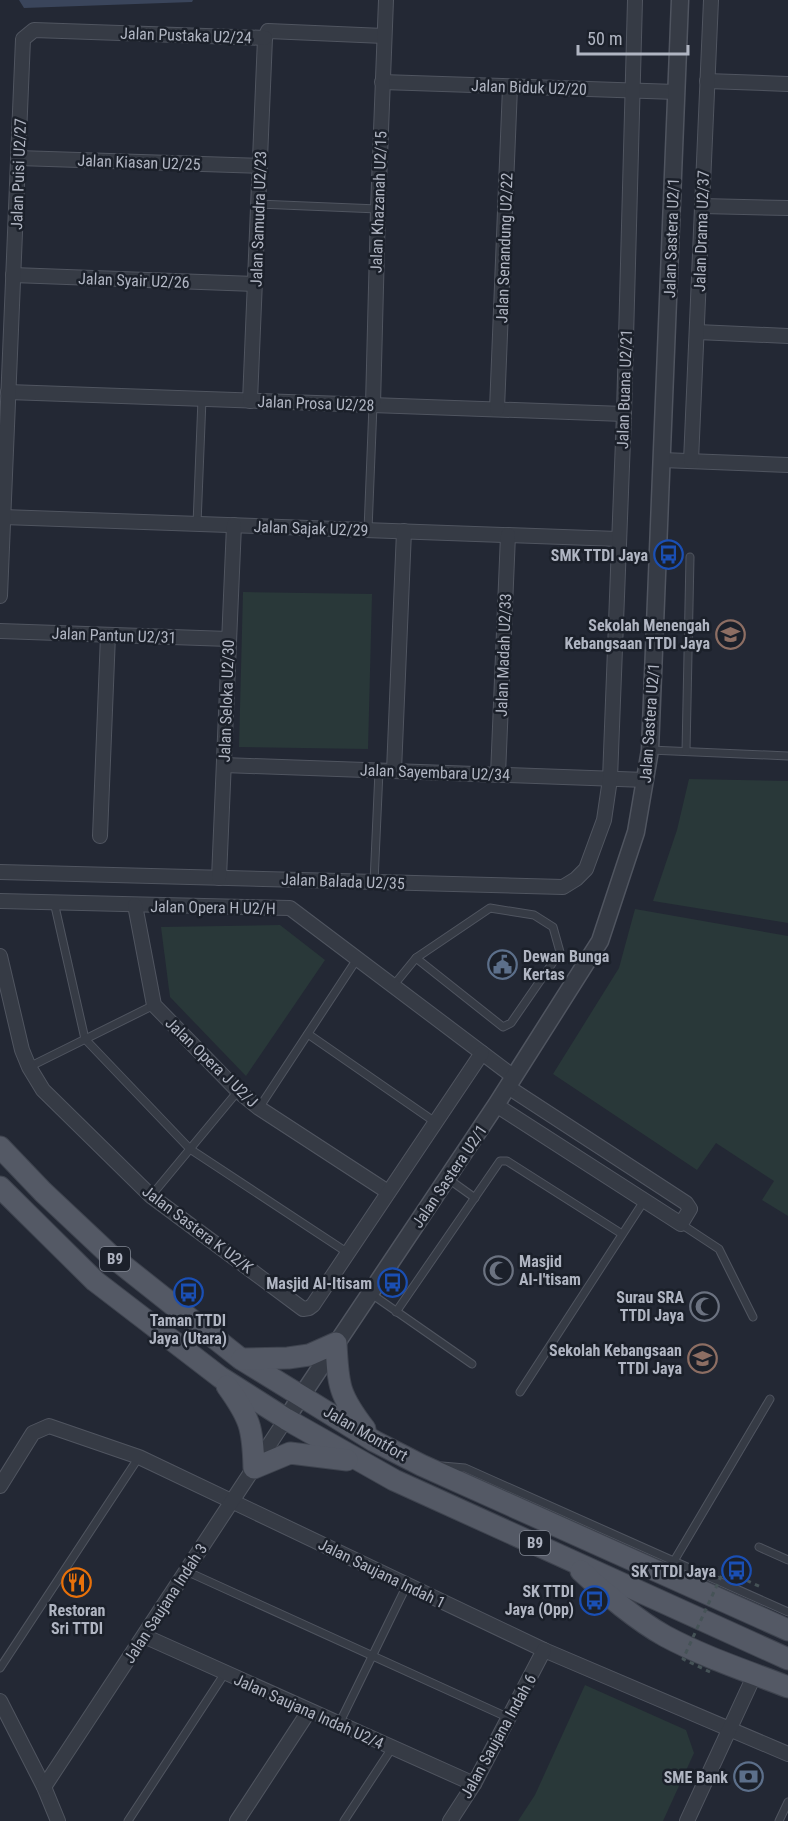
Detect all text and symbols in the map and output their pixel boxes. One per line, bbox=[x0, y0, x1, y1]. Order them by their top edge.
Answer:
scale bar bbox=[578, 18, 688, 56]
street label: Jalan Pustaka U2/24 bbox=[120, 24, 252, 47]
text: 50 m bbox=[587, 28, 622, 49]
street label: Jalan Biduk U2/20 bbox=[471, 76, 587, 99]
street label: Jalan Puisi U2/27 bbox=[7, 118, 30, 230]
street label: Jalan Khazanah U2/15 bbox=[367, 130, 390, 274]
street label: Jalan Kiasan U2/25 bbox=[77, 151, 201, 174]
street label: Jalan Samudra U2/23 bbox=[247, 151, 270, 287]
street label: Jalan Drama U2/37 bbox=[690, 170, 713, 292]
street label: Jalan Senandung U2/22 bbox=[492, 172, 517, 324]
street label: Jalan Sastera U2/1 bbox=[660, 178, 683, 298]
street label: Jalan Syair U2/26 bbox=[78, 269, 190, 292]
street label: Jalan Buana U2/21 bbox=[613, 329, 636, 449]
street label: Jalan Prosa U2/28 bbox=[257, 392, 375, 415]
street label: Jalan Sajak U2/29 bbox=[253, 517, 369, 540]
bus stop icon: SMK TTDI Jaya bbox=[653, 539, 685, 571]
place label: SMK TTDI Jaya bbox=[551, 546, 648, 565]
street label: Jalan Madah U2/33 bbox=[492, 593, 515, 717]
place label: Sekolah Menengah Kebangsaan TTDI Jaya bbox=[565, 616, 710, 653]
school or university icon: Sekolah Menengah Kebangsaan TTDI Jaya bbox=[715, 618, 747, 650]
street label: Jalan Pantun U2/31 bbox=[51, 624, 177, 647]
street label: Jalan Seloka U2/30 bbox=[215, 639, 238, 763]
street label: Jalan Sastera U2/1 bbox=[636, 662, 663, 784]
street label: Jalan Sayembara U2/34 bbox=[360, 760, 510, 785]
street label: Jalan Balada U2/35 bbox=[281, 870, 405, 893]
street label: Jalan Opera H U2/H bbox=[150, 897, 276, 918]
place label: Dewan Bunga Kertas bbox=[523, 947, 610, 984]
public building icon: Dewan Bunga Kertas bbox=[486, 949, 518, 981]
street label: Jalan Opera J U2/J bbox=[162, 1013, 262, 1111]
street label: Jalan Sastera U2/1 bbox=[408, 1121, 491, 1231]
street label: Jalan Sastera K U2/K bbox=[139, 1182, 257, 1277]
road number: B9 bbox=[100, 1247, 130, 1271]
place label: Masjid Al-I'tisam bbox=[519, 1252, 581, 1289]
mosque icon: Masjid Al-I'tisam bbox=[482, 1254, 514, 1286]
bus stop icon: Masjid Al-Itisam bbox=[377, 1267, 409, 1299]
place label: Masjid Al-Itisam bbox=[266, 1274, 372, 1293]
bus stop icon: Taman TTDI Jaya (Utara) bbox=[172, 1276, 204, 1308]
place label: Surau SRA TTDI Jaya bbox=[616, 1288, 684, 1325]
mosque icon: Surau SRA TTDI Jaya bbox=[689, 1290, 721, 1322]
place label: Taman TTDI Jaya (Utara) bbox=[149, 1311, 227, 1348]
place label: Sekolah Kebangsaan TTDI Jaya bbox=[549, 1341, 682, 1378]
school or university icon: Sekolah Kebangsaan TTDI Jaya bbox=[687, 1343, 719, 1375]
street label: Jalan Montfort bbox=[320, 1402, 411, 1465]
road number: B9 bbox=[520, 1531, 550, 1555]
street label: Jalan Saujana Indah 1 bbox=[315, 1534, 448, 1612]
street label: Jalan Saujana Indah 3 bbox=[120, 1540, 211, 1667]
bus stop icon: SK TTDI Jaya bbox=[721, 1555, 753, 1587]
place label: SK TTDI Jaya bbox=[631, 1562, 716, 1581]
restaurant icon: Restoran Sri TTDI bbox=[61, 1566, 93, 1598]
place label: SK TTDI Jaya (Opp) bbox=[505, 1582, 574, 1619]
bus stop icon: SK TTDI Jaya (Opp) bbox=[579, 1584, 611, 1616]
place label: Restoran Sri TTDI bbox=[49, 1601, 106, 1638]
street label: Jalan Saujana Indah U2/4 bbox=[231, 1670, 387, 1753]
street label: Jalan Saujana Indah 6 bbox=[456, 1671, 540, 1802]
bank icon: SME Bank bbox=[733, 1761, 765, 1793]
place label: SME Bank bbox=[664, 1768, 728, 1787]

